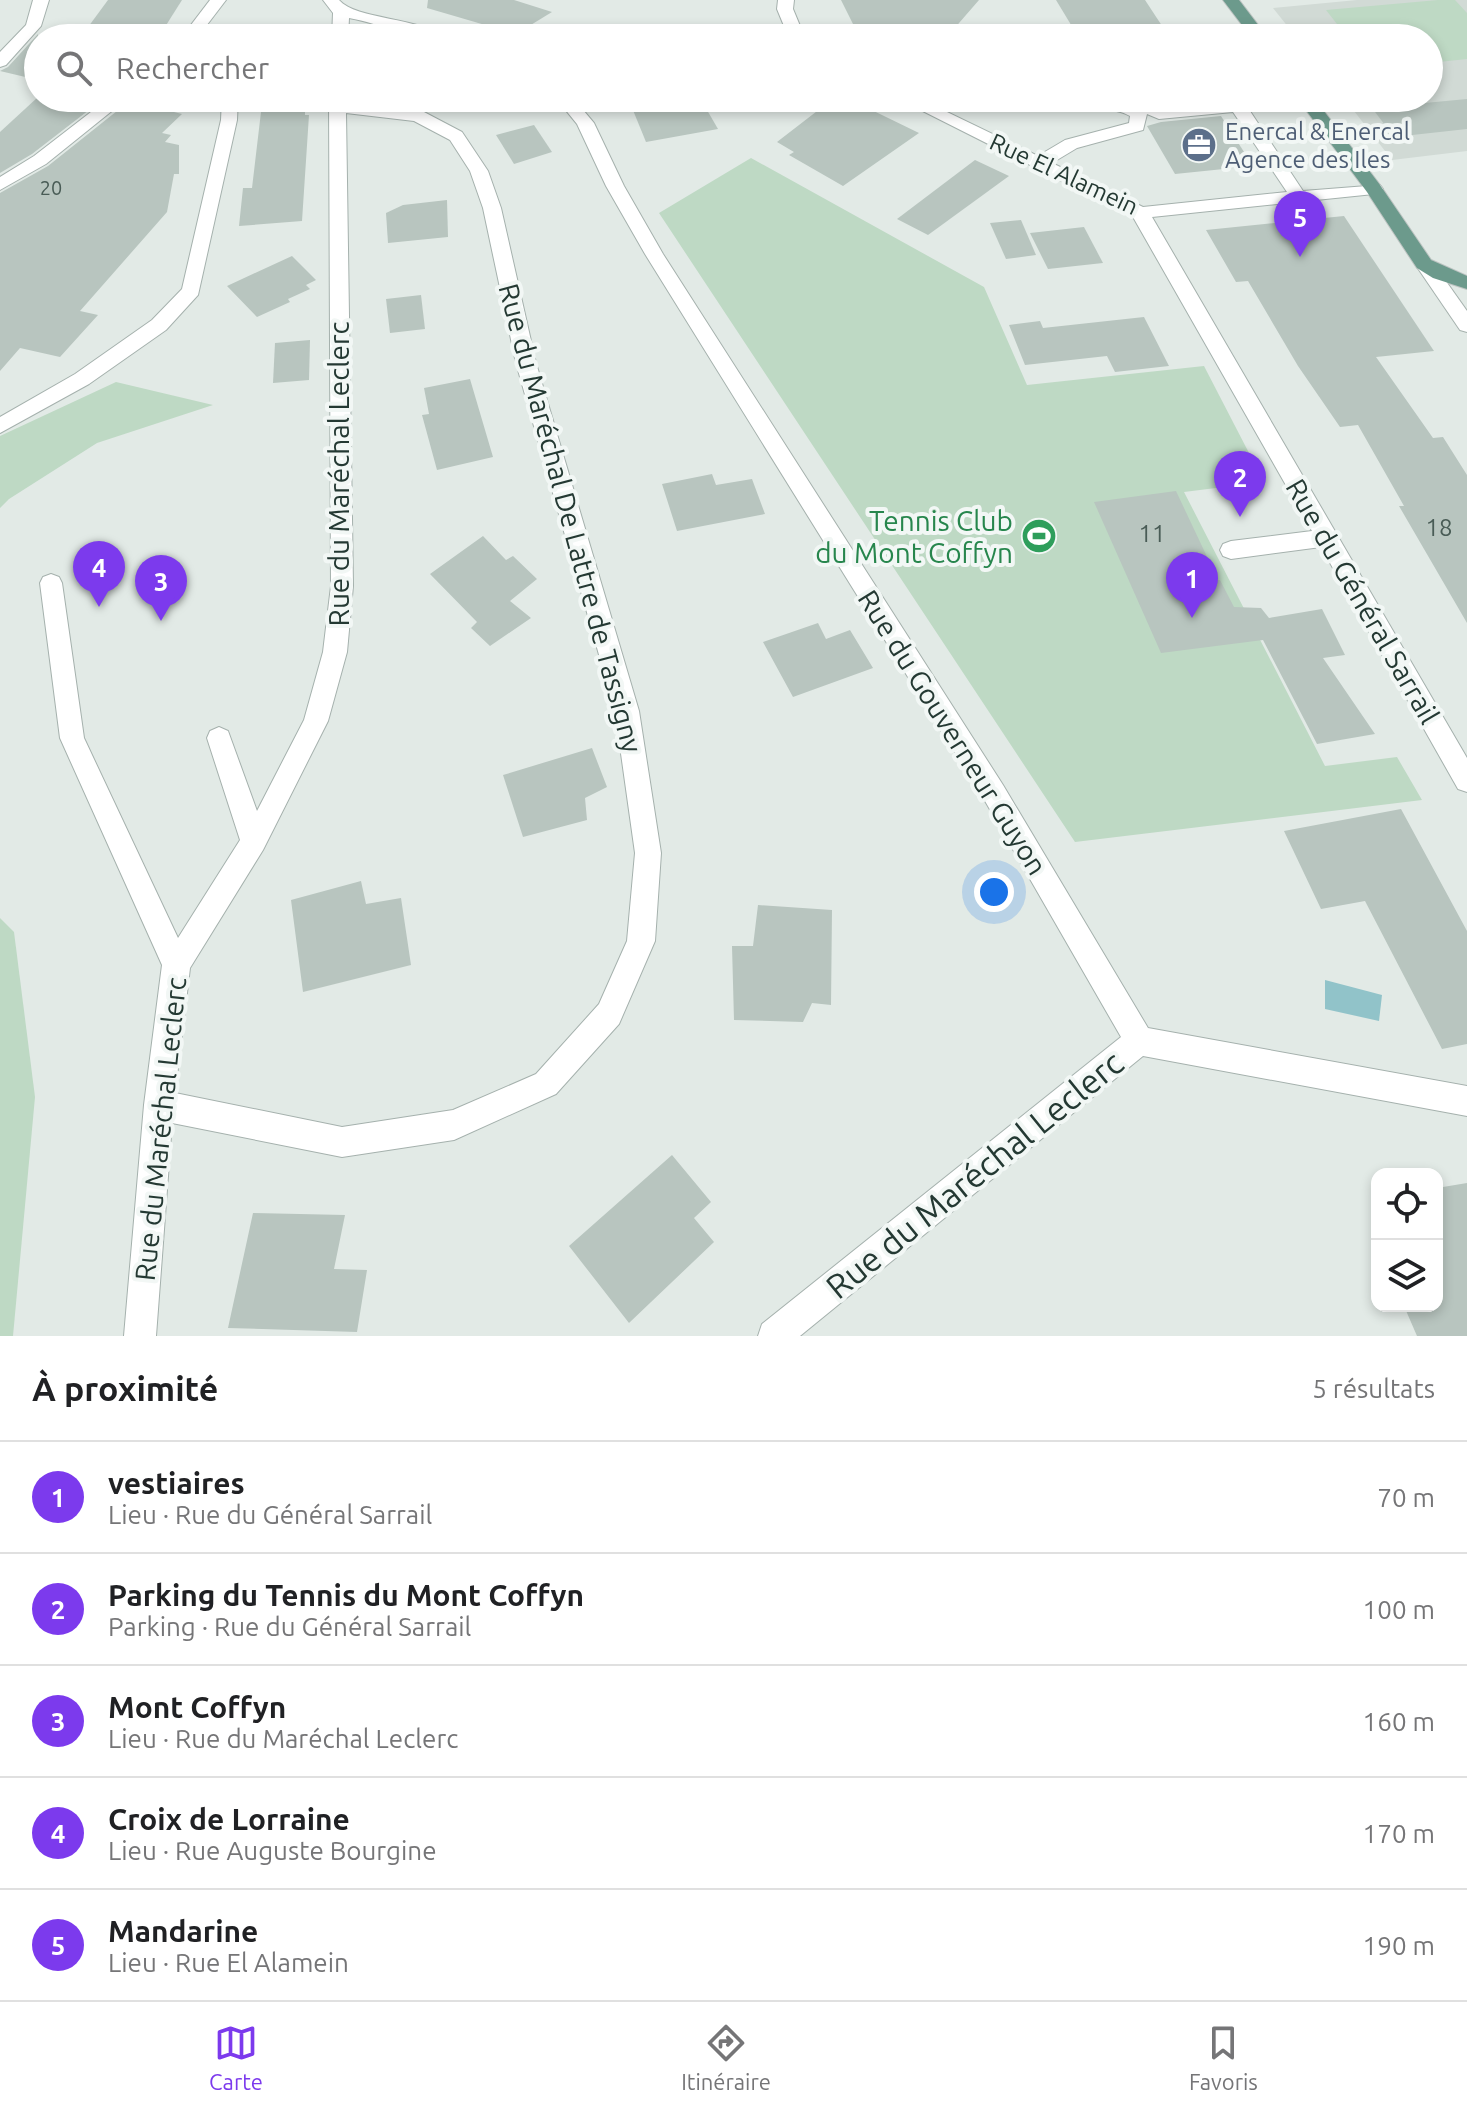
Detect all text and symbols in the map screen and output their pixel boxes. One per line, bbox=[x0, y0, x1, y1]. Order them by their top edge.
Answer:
search box bbox=[24, 24, 1443, 112]
icon: search bbox=[52, 46, 96, 90]
text: Rechercher bbox=[116, 51, 269, 85]
place label: Enercal & Enercal Agence des Iles bbox=[1225, 118, 1410, 173]
office icon: Enercal & Enercal Agence des Iles bbox=[1180, 126, 1218, 164]
street label: Rue El Alamein bbox=[986, 128, 1142, 220]
house number: 20 bbox=[40, 176, 62, 199]
pin: 5 bbox=[1274, 191, 1326, 257]
street label: Rue du Maréchal De Lattre de Tassigny bbox=[493, 280, 649, 756]
street label: Rue du Maréchal Leclerc bbox=[323, 321, 354, 627]
pin: 2 bbox=[1214, 451, 1266, 517]
street label: Rue du Général Sarrail bbox=[1280, 473, 1446, 729]
place label: Tennis Club du Mont Coffyn bbox=[815, 505, 1013, 568]
house number: 18 bbox=[1425, 514, 1453, 541]
sports icon: Tennis Club du Mont Coffyn bbox=[1020, 517, 1058, 555]
house number: 11 bbox=[1138, 520, 1166, 547]
pin: 4 bbox=[73, 541, 125, 607]
pin: 1 bbox=[1166, 552, 1218, 618]
pin: 3 bbox=[135, 555, 187, 621]
street label: Rue du Gouverneur Guyon bbox=[853, 584, 1053, 880]
your location bbox=[974, 872, 1014, 912]
street label: Rue du Maréchal Leclerc bbox=[129, 976, 191, 1282]
street label: Rue du Maréchal Leclerc bbox=[818, 1043, 1130, 1305]
map controls bbox=[1371, 1168, 1443, 1312]
button: locate bbox=[1371, 1168, 1443, 1240]
button: layers bbox=[1371, 1240, 1443, 1312]
text: À proximité bbox=[32, 1369, 218, 1407]
text: 5 résultats bbox=[1312, 1374, 1435, 1403]
text: vestiaires bbox=[108, 1466, 245, 1500]
text: 1 bbox=[51, 1483, 65, 1512]
text: 70 m bbox=[1377, 1483, 1435, 1512]
text: Lieu · Rue du Général Sarrail bbox=[108, 1500, 432, 1529]
text: Parking du Tennis du Mont Coffyn bbox=[108, 1578, 584, 1612]
text: 2 bbox=[51, 1595, 65, 1624]
text: 100 m bbox=[1363, 1595, 1435, 1624]
text: Parking · Rue du Général Sarrail bbox=[108, 1612, 471, 1641]
text: Mont Coffyn bbox=[108, 1690, 286, 1724]
text: 3 bbox=[51, 1707, 65, 1736]
text: 160 m bbox=[1363, 1707, 1435, 1736]
text: Lieu · Rue du Maréchal Leclerc bbox=[108, 1724, 458, 1753]
text: Croix de Lorraine bbox=[108, 1802, 350, 1836]
text: 4 bbox=[51, 1819, 65, 1848]
text: 170 m bbox=[1363, 1819, 1435, 1848]
text: Lieu · Rue Auguste Bourgine bbox=[108, 1836, 437, 1865]
text: Mandarine bbox=[108, 1914, 258, 1948]
text: 5 bbox=[51, 1931, 65, 1960]
text: 190 m bbox=[1363, 1931, 1435, 1960]
text: Lieu · Rue El Alamein bbox=[108, 1948, 349, 1977]
tab: Carte bbox=[209, 2021, 263, 2094]
tab: Itinéraire bbox=[681, 2021, 771, 2094]
tab: Favoris bbox=[1189, 2021, 1258, 2094]

